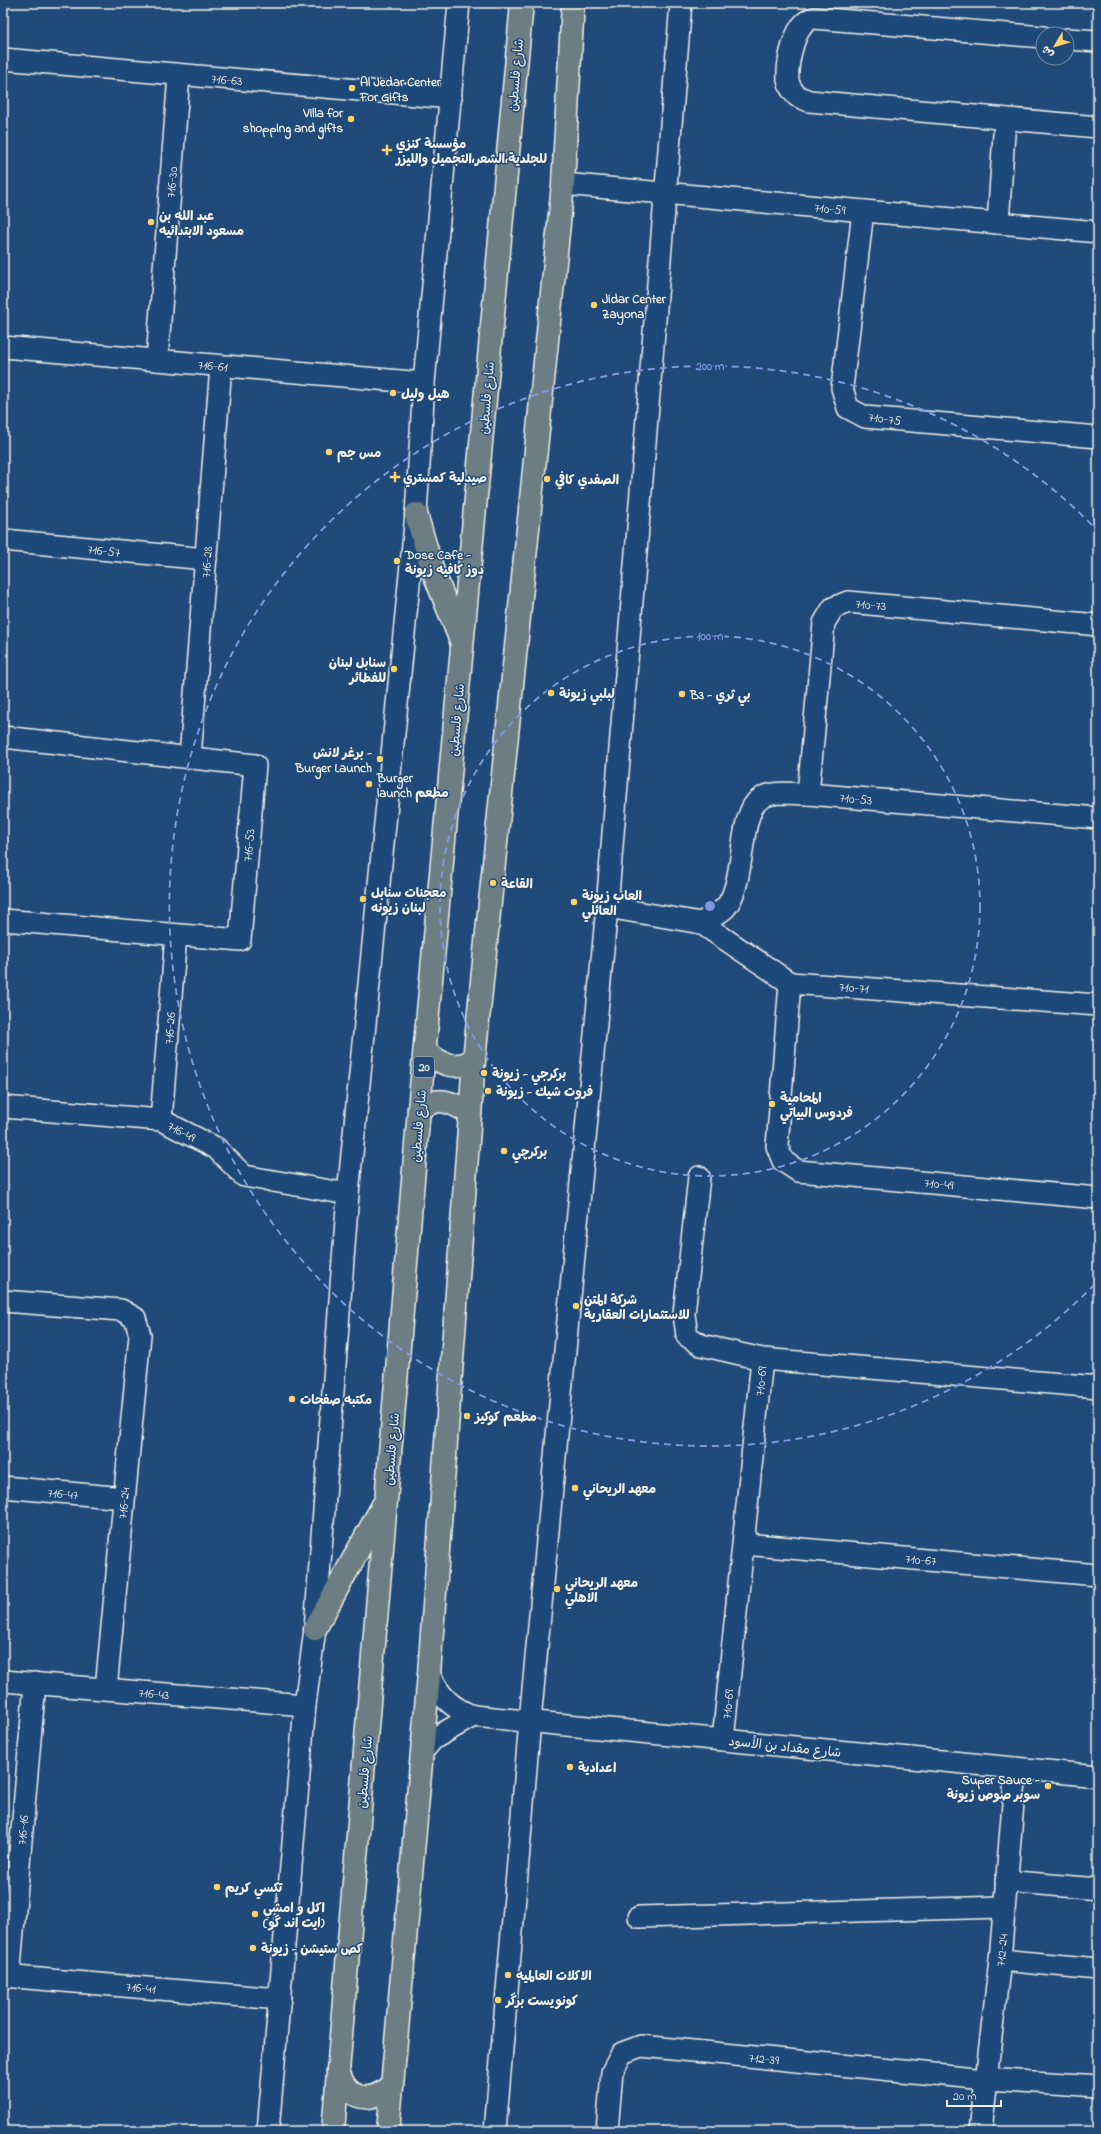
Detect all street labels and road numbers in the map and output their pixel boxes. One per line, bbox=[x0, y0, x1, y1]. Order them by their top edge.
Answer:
street label: شارع فلسطين bbox=[504, 38, 529, 112]
street label: 716-63 bbox=[211, 70, 243, 91]
street label: 716-30 bbox=[162, 165, 183, 198]
street label: 710-59 bbox=[813, 199, 846, 220]
street label: 716-61 bbox=[197, 356, 229, 377]
street label: شارع فلسطين bbox=[475, 361, 500, 435]
street label: 710-75 bbox=[867, 408, 903, 431]
street label: 716-57 bbox=[86, 540, 122, 563]
street label: 716-28 bbox=[197, 546, 218, 578]
street label: 710-73 bbox=[855, 595, 887, 616]
street label: شارع فلسطين bbox=[445, 683, 470, 757]
street label: 710-53 bbox=[839, 789, 873, 810]
street label: 716-53 bbox=[239, 828, 260, 862]
street label: 710-71 bbox=[839, 978, 869, 999]
street label: 716-26 bbox=[160, 1011, 181, 1045]
road number: 20 bbox=[414, 1057, 434, 1077]
street label: شارع فلسطين bbox=[407, 1089, 432, 1163]
street label: 716-49 bbox=[164, 1117, 199, 1148]
street label: 710-49 bbox=[923, 1174, 954, 1195]
street label: 710-69 bbox=[750, 1365, 772, 1397]
street label: شارع فلسطين bbox=[380, 1412, 405, 1486]
street label: 716-47 bbox=[47, 1484, 80, 1505]
street label: 716-24 bbox=[114, 1486, 135, 1520]
street label: 710-67 bbox=[905, 1550, 938, 1571]
street label: 716-43 bbox=[138, 1684, 170, 1705]
street label: 710-69 bbox=[717, 1688, 739, 1720]
street label: شارع مقداد بن الأسود bbox=[728, 1732, 842, 1763]
street label: شارع فلسطين bbox=[353, 1735, 378, 1809]
street label: 716-16 bbox=[13, 1814, 34, 1846]
street label: 712-24 bbox=[992, 1932, 1013, 1967]
street label: 716-41 bbox=[125, 1978, 156, 1999]
street label: 712-39 bbox=[748, 2049, 780, 2070]

